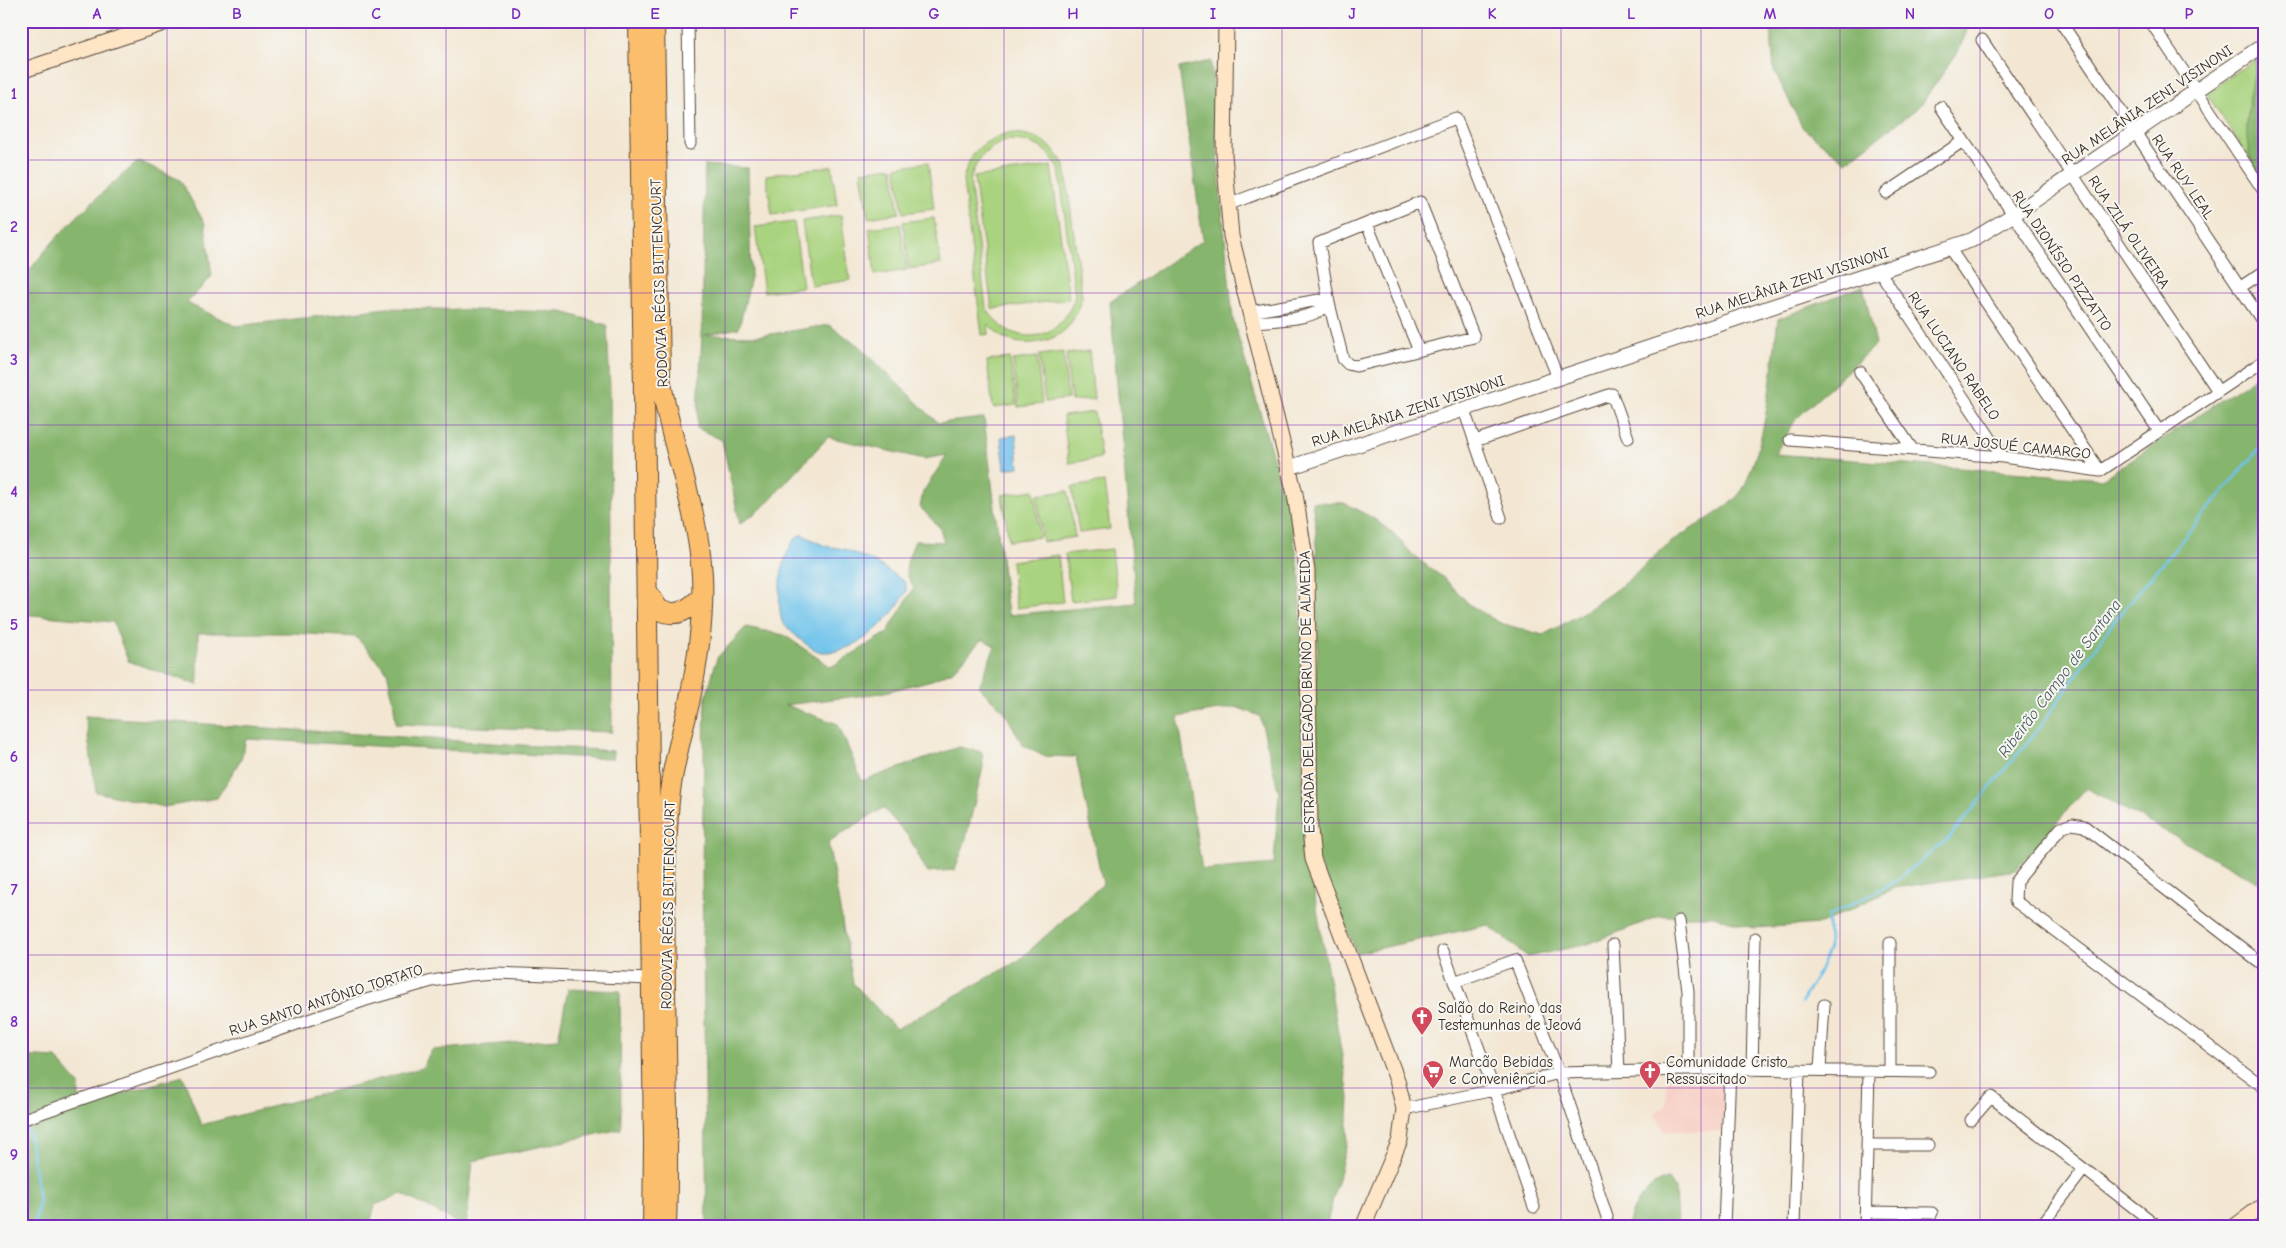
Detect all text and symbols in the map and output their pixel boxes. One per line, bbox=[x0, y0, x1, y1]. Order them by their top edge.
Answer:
text: A bbox=[93, 5, 102, 23]
text: B bbox=[232, 5, 242, 23]
text: C bbox=[371, 5, 381, 23]
text: D bbox=[511, 5, 521, 23]
text: E bbox=[650, 5, 660, 23]
text: F bbox=[789, 5, 799, 23]
text: G bbox=[928, 5, 940, 23]
text: H bbox=[1067, 5, 1079, 23]
text: I bbox=[1210, 5, 1216, 23]
text: J bbox=[1348, 5, 1356, 23]
text: K bbox=[1487, 5, 1497, 23]
text: L bbox=[1627, 5, 1635, 23]
text: M bbox=[1764, 5, 1777, 23]
text: N bbox=[1905, 5, 1915, 23]
text: O bbox=[2044, 5, 2054, 23]
text: P bbox=[2185, 5, 2194, 23]
street label: RUA MELÂNIA ZENI VISINONI bbox=[2058, 40, 2236, 169]
text: 1 bbox=[11, 85, 17, 103]
street label: RUA RUY LEAL bbox=[2148, 131, 2218, 223]
street label: RUA ZILÁ OLIVEIRA bbox=[2085, 172, 2174, 292]
street label: RODOVIA RÉGIS BITTENCOURT bbox=[645, 178, 672, 388]
street label: RUA DIONÍSIO PIZZATTO bbox=[2008, 187, 2116, 334]
text: 2 bbox=[10, 218, 18, 236]
street label: RUA MELÂNIA ZENI VISINONI bbox=[1693, 242, 1891, 323]
street label: RUA LUCIANO RABELO bbox=[1904, 288, 2004, 424]
text: 3 bbox=[10, 351, 18, 369]
street label: RUA MELÂNIA ZENI VISINONI bbox=[1309, 370, 1507, 451]
street label: RUA JOSUÉ CAMARGO bbox=[1940, 428, 2092, 463]
text: 4 bbox=[10, 483, 18, 501]
street label: ESTRADA DELEGADO BRUNO DE ALMEIDA bbox=[1296, 550, 1318, 834]
water label: Ribeirão Campo de Santana bbox=[1995, 596, 2125, 761]
text: 5 bbox=[10, 616, 18, 634]
text: 6 bbox=[10, 748, 18, 766]
street label: RODOVIA RÉGIS BITTENCOURT bbox=[656, 800, 679, 1010]
text: 7 bbox=[10, 881, 18, 899]
street label: RUA SANTO ANTÔNIO TORTATO bbox=[226, 959, 425, 1040]
place label: Salão do Reino das Testemunhas de Jeová bbox=[1438, 999, 1581, 1034]
church icon: Salão do Reino das Testemunhas de Jeová bbox=[1410, 1005, 1434, 1036]
text: 8 bbox=[10, 1013, 18, 1031]
place label: Marcão Bebidas e Conveniência bbox=[1449, 1053, 1553, 1088]
place label: Comunidade Cristo Ressuscitado bbox=[1666, 1053, 1788, 1088]
supermarket icon: Marcão Bebidas e Conveniência bbox=[1421, 1059, 1445, 1090]
church icon: Comunidade Cristo Ressuscitado bbox=[1638, 1059, 1662, 1090]
text: 9 bbox=[10, 1146, 18, 1164]

